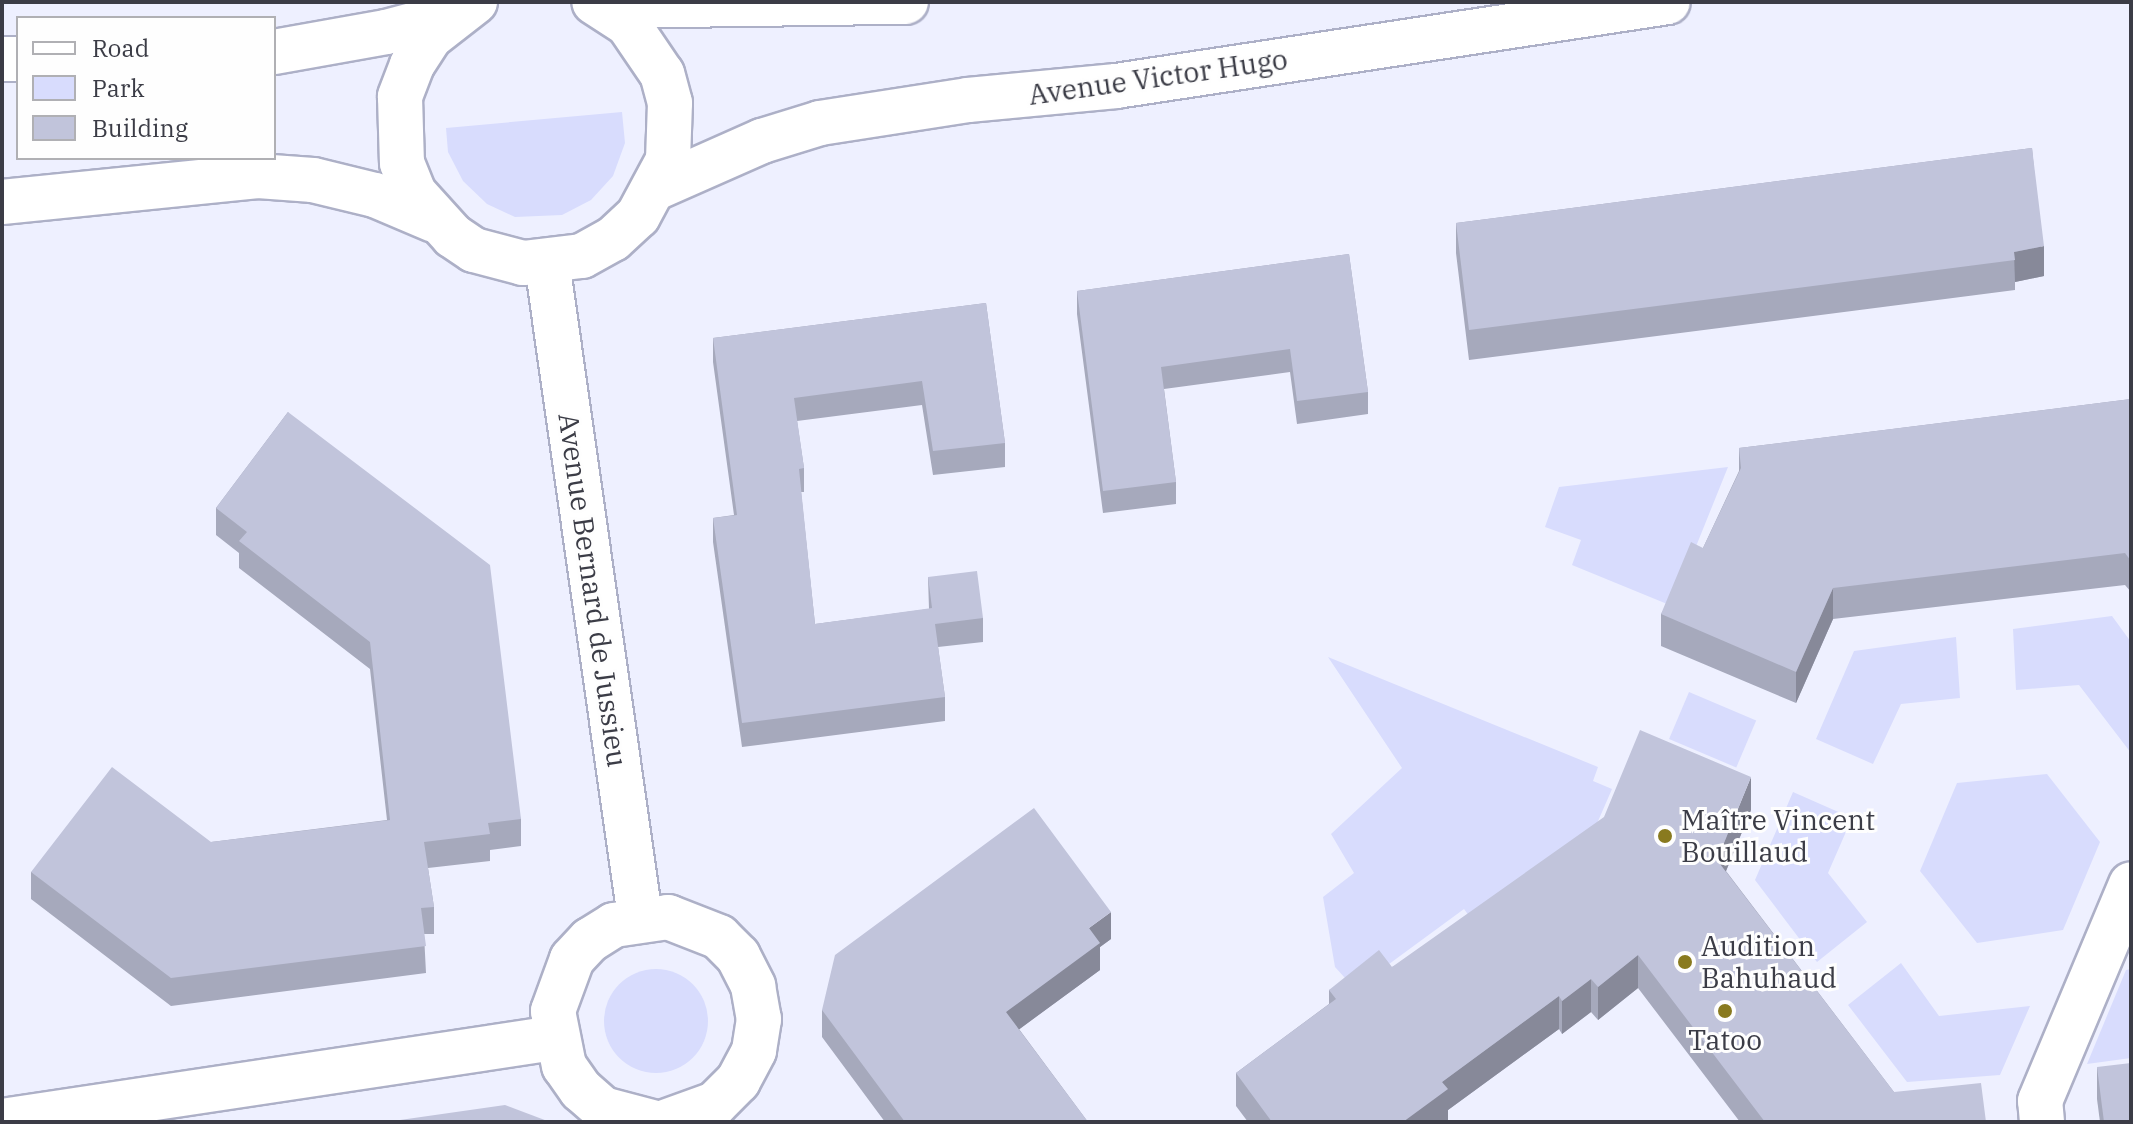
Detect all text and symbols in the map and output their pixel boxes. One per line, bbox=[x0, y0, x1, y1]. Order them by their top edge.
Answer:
legend bbox=[16, 16, 276, 160]
text: Road bbox=[92, 32, 149, 64]
street label: Avenue Victor Hugo bbox=[1026, 42, 1290, 112]
text: Park bbox=[92, 72, 144, 104]
text: Building bbox=[92, 112, 188, 144]
street label: Avenue Bernard de Jussieu bbox=[552, 411, 634, 769]
place label: Maître Vincent Bouillaud bbox=[1681, 803, 1875, 869]
marker: Maître Vincent Bouillaud bbox=[1656, 827, 1674, 845]
place label: Audition Bahuhaud bbox=[1701, 929, 1837, 995]
marker: Audition Bahuhaud bbox=[1676, 953, 1694, 971]
marker: Tatoo bbox=[1716, 1002, 1734, 1020]
place label: Tatoo bbox=[1688, 1023, 1762, 1057]

